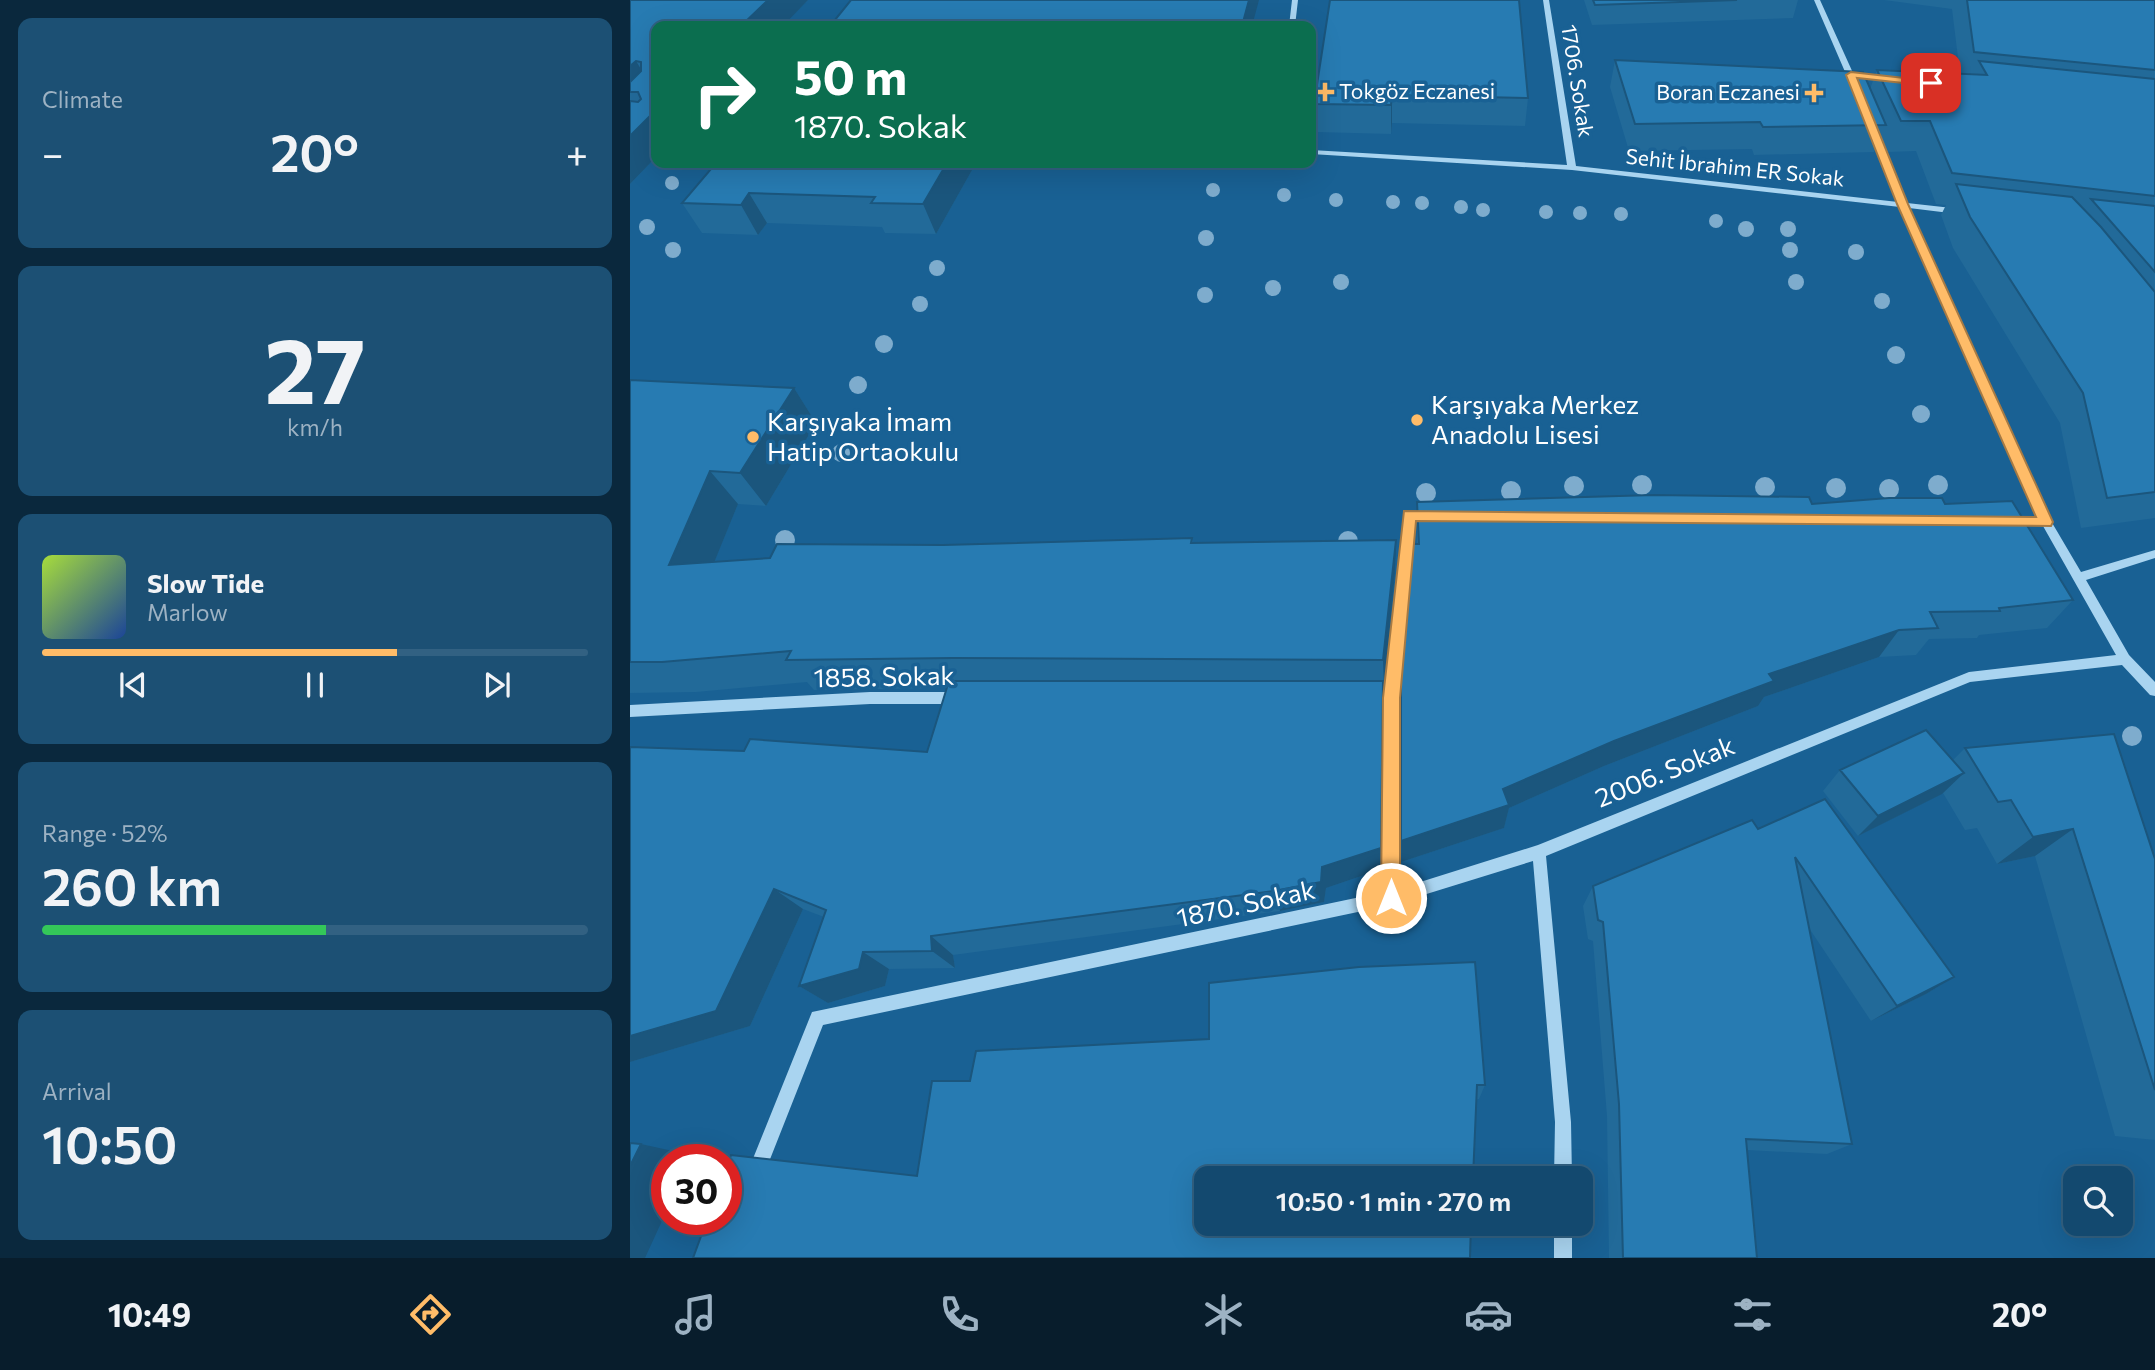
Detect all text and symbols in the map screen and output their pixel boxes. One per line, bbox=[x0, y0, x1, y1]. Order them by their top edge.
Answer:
street label: 1706. Sokak bbox=[1557, 23, 1600, 139]
text: 50 m bbox=[794, 45, 907, 105]
icon: right bbox=[679, 49, 770, 140]
pin bbox=[1901, 53, 1961, 113]
icon: arrive bbox=[1912, 64, 1950, 102]
place label: Tokgöz Eczanesi bbox=[1339, 78, 1495, 103]
place label: Boran Eczanesi bbox=[1656, 79, 1800, 104]
marker: Tokgöz Eczanesi bbox=[1317, 84, 1333, 100]
text: Climate bbox=[42, 85, 123, 113]
marker: Boran Eczanesi bbox=[1806, 85, 1822, 101]
text: 1870. Sokak bbox=[794, 105, 967, 145]
text: 20° bbox=[270, 119, 359, 183]
text: − bbox=[42, 129, 64, 176]
text: + bbox=[566, 129, 588, 176]
street label: Sehit İbrahim ER Sokak bbox=[1625, 143, 1846, 190]
text: 27 bbox=[264, 311, 366, 423]
place label: Karşıyaka Merkez Anadolu Lisesi bbox=[1431, 388, 1639, 449]
place label: Karşıyaka İmam Hatip Ortaokulu bbox=[767, 405, 959, 466]
marker: Karşıyaka Merkez Anadolu Lisesi bbox=[1409, 412, 1425, 428]
text: km/h bbox=[287, 413, 343, 441]
marker: Karşıyaka İmam Hatip Ortaokulu bbox=[745, 429, 761, 445]
text: Slow Tide bbox=[147, 567, 264, 598]
text: Marlow bbox=[147, 598, 228, 626]
street label: 1858. Sokak bbox=[813, 659, 955, 692]
icon: previous bbox=[114, 666, 152, 704]
icon: pause bbox=[296, 666, 334, 704]
icon: next bbox=[478, 666, 516, 704]
street label: 2006. Sokak bbox=[1590, 729, 1739, 813]
text: Range · 52% bbox=[42, 819, 167, 847]
text: 260 km bbox=[42, 853, 222, 917]
position arrow bbox=[1354, 861, 1428, 935]
street label: 1870. Sokak bbox=[1174, 873, 1318, 932]
text: Arrival bbox=[42, 1077, 112, 1105]
text: 10:50 bbox=[42, 1111, 177, 1175]
speed limit sign: 30 bbox=[651, 1144, 742, 1235]
map controls bbox=[2063, 1166, 2133, 1236]
button: search bbox=[2063, 1166, 2133, 1236]
text: 10:50 · 1 min · 270 m bbox=[1276, 1185, 1511, 1216]
icon: directions bbox=[406, 1290, 455, 1339]
icon: music bbox=[671, 1290, 720, 1339]
icon: phone bbox=[935, 1290, 984, 1339]
icon: climate bbox=[1199, 1290, 1248, 1339]
icon: car bbox=[1464, 1290, 1513, 1339]
icon: filters bbox=[1728, 1290, 1777, 1339]
text: 10:49 bbox=[108, 1294, 191, 1334]
text: 20° bbox=[1992, 1294, 2047, 1334]

